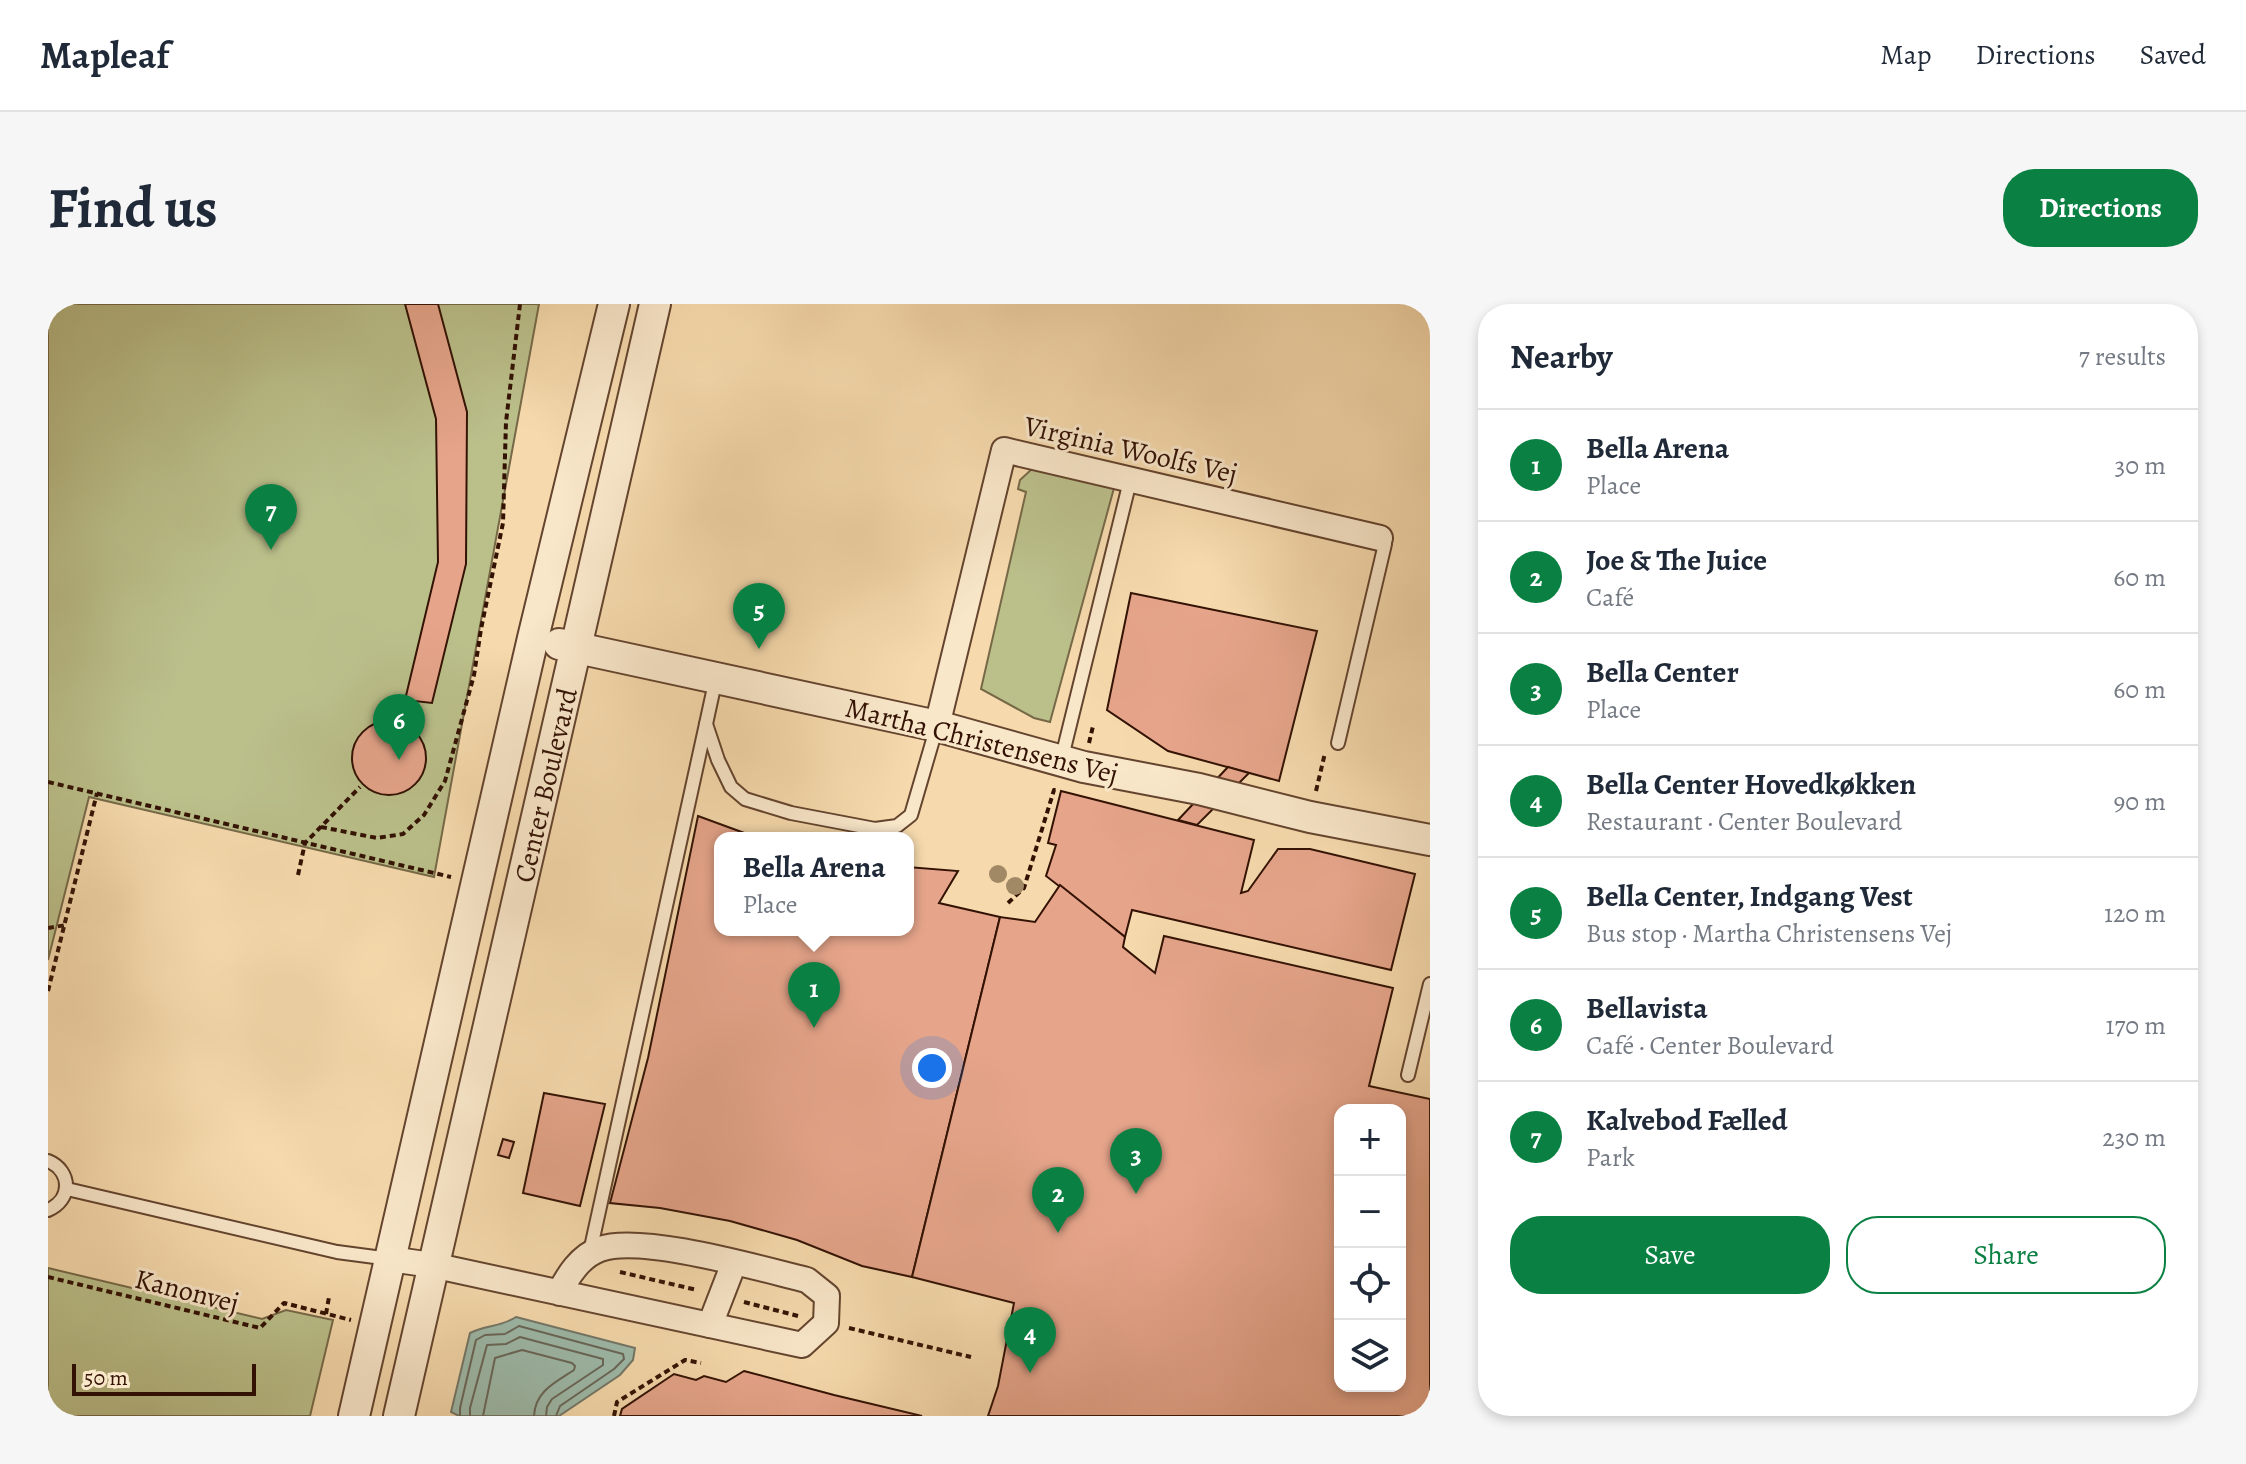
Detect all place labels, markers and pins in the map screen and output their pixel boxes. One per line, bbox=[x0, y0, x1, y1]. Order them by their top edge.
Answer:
pin: 7 bbox=[245, 484, 297, 550]
pin: 5 bbox=[733, 583, 785, 649]
pin: 6 bbox=[373, 694, 425, 760]
pin: 1 bbox=[788, 962, 840, 1028]
pin: 3 bbox=[1110, 1128, 1162, 1194]
pin: 2 bbox=[1032, 1167, 1084, 1233]
pin: 4 bbox=[1004, 1307, 1056, 1373]

